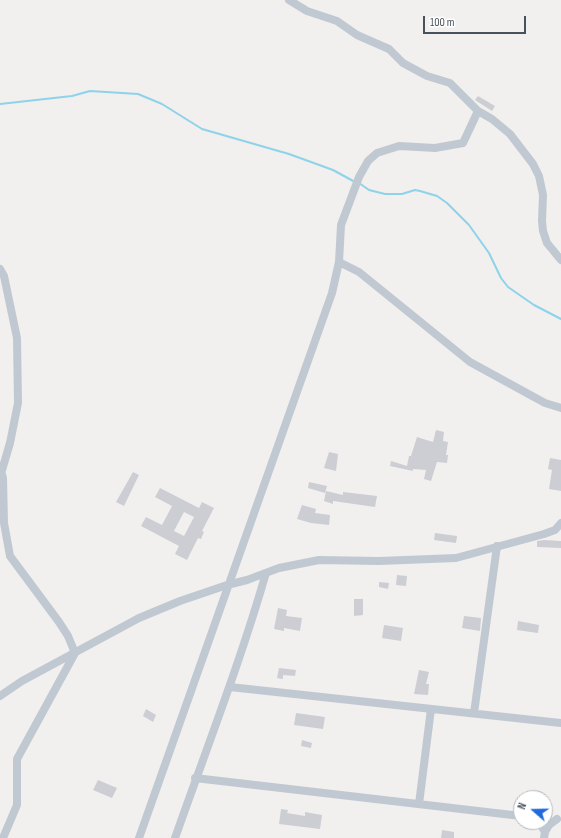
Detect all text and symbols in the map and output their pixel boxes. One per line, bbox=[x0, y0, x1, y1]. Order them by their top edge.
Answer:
scale bar bbox=[425, 8, 528, 34]
text: 100 m bbox=[430, 15, 455, 30]
north arrow bbox=[513, 790, 553, 830]
text: N bbox=[515, 801, 529, 811]

